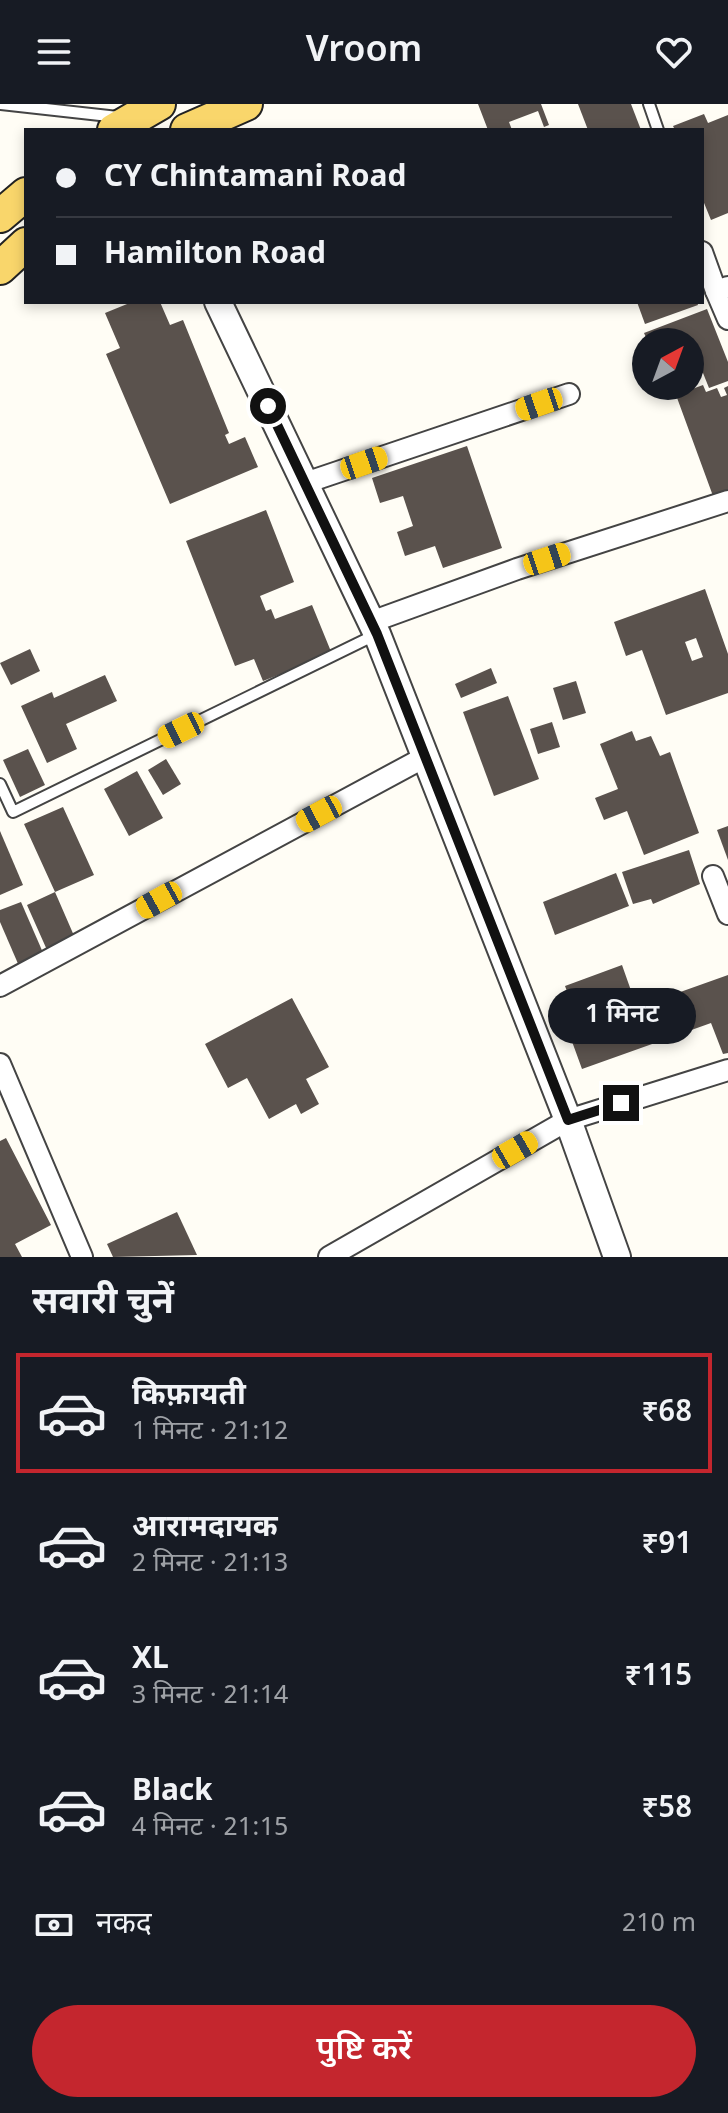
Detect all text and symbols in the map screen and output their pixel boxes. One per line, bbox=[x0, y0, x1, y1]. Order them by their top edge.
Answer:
text: Vroom bbox=[306, 29, 422, 76]
icon: menu bbox=[32, 30, 76, 74]
icon: heart bbox=[652, 30, 696, 74]
text: CY Chintamani Road bbox=[104, 159, 407, 198]
text: Hamilton Road bbox=[104, 236, 326, 275]
north arrow bbox=[632, 328, 704, 400]
map controls bbox=[632, 328, 704, 400]
car bbox=[512, 385, 566, 423]
route start bbox=[250, 388, 286, 424]
car bbox=[337, 444, 391, 482]
car bbox=[520, 540, 574, 578]
car bbox=[154, 709, 208, 751]
car bbox=[292, 792, 346, 836]
car bbox=[132, 878, 186, 922]
callout: 1 मिनट bbox=[547, 987, 695, 1043]
text: 1 मिनट bbox=[585, 999, 659, 1033]
route end bbox=[603, 1085, 639, 1121]
car bbox=[488, 1128, 542, 1172]
text: सवारी चुनें bbox=[32, 1281, 174, 1328]
icon: car bbox=[36, 1377, 108, 1449]
text: किफ़ायती bbox=[132, 1377, 246, 1416]
text: ₹68 bbox=[641, 1394, 692, 1433]
text: 1 मिनट · 21:12 bbox=[132, 1416, 288, 1450]
icon: car bbox=[36, 1509, 108, 1581]
text: आरामदायक bbox=[132, 1509, 278, 1548]
text: ₹91 bbox=[641, 1526, 692, 1565]
text: 2 मिनट · 21:13 bbox=[132, 1548, 288, 1582]
icon: car bbox=[36, 1641, 108, 1713]
text: XL bbox=[132, 1641, 169, 1680]
text: ₹115 bbox=[625, 1658, 692, 1697]
text: 3 मिनट · 21:14 bbox=[132, 1680, 288, 1714]
icon: car bbox=[36, 1773, 108, 1845]
text: Black bbox=[132, 1773, 213, 1812]
text: ₹58 bbox=[641, 1790, 692, 1829]
text: 4 मिनट · 21:15 bbox=[132, 1812, 288, 1846]
icon: cash bbox=[32, 1903, 76, 1947]
text: नकद bbox=[96, 1906, 152, 1945]
text: 210 m bbox=[622, 1908, 696, 1942]
button: पुष्टि करें bbox=[32, 2005, 696, 2097]

